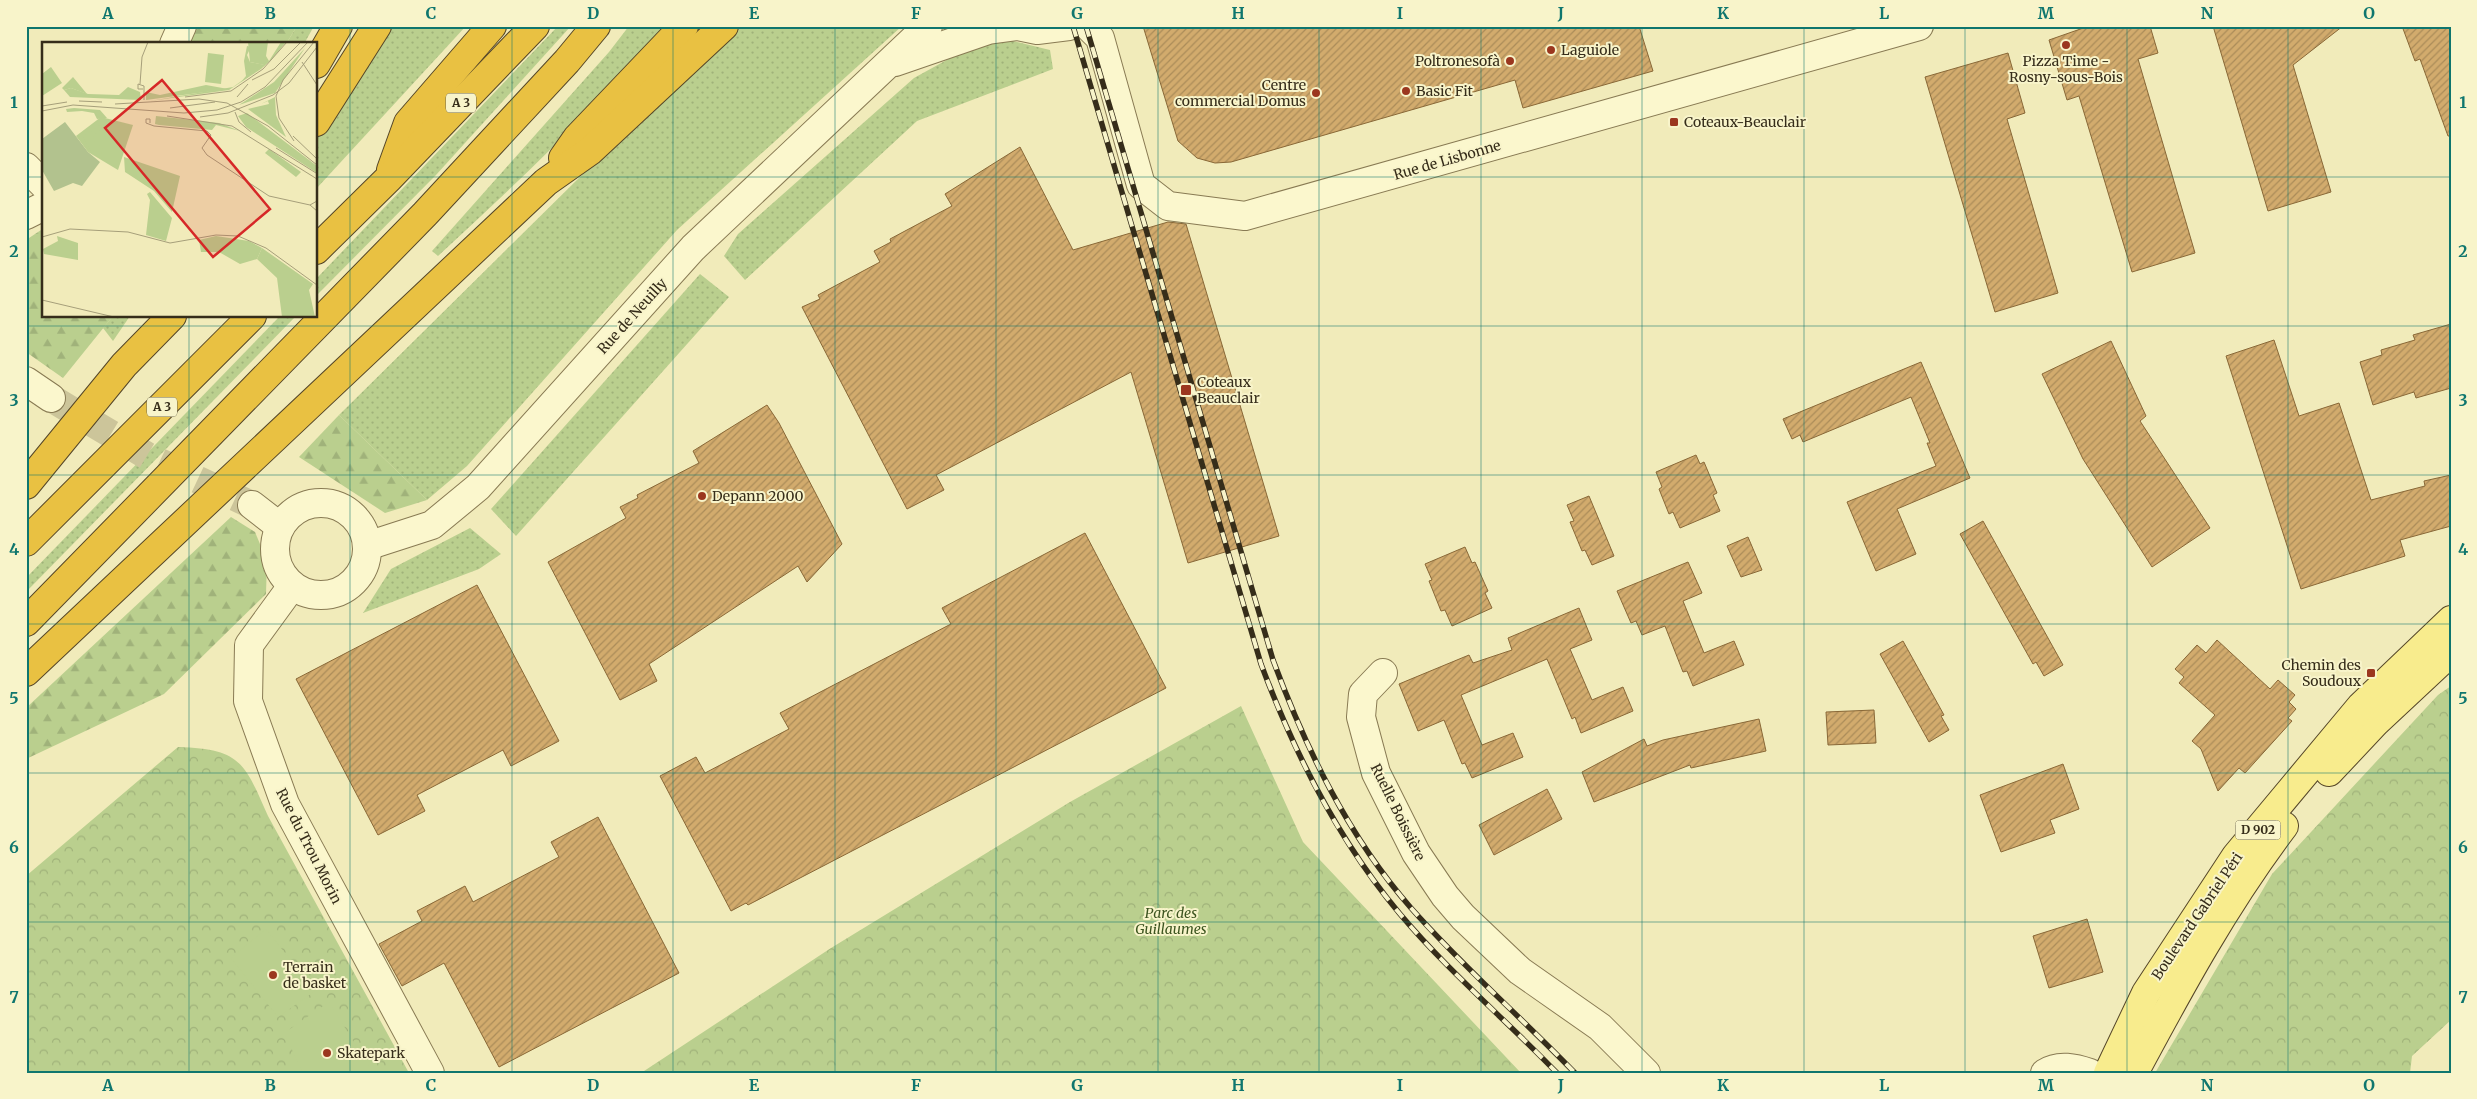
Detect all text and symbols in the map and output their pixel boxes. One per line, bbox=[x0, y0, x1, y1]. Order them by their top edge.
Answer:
text: A bbox=[101, 3, 114, 23]
text: B bbox=[264, 3, 276, 23]
text: C bbox=[426, 3, 436, 23]
text: D bbox=[587, 3, 599, 23]
text: E bbox=[749, 3, 760, 23]
text: F bbox=[911, 3, 921, 23]
text: G bbox=[1071, 3, 1083, 23]
text: H bbox=[1231, 3, 1245, 23]
text: I bbox=[1397, 3, 1403, 23]
text: J bbox=[1557, 3, 1564, 23]
text: K bbox=[1717, 3, 1729, 23]
text: L bbox=[1879, 3, 1889, 23]
text: M bbox=[2038, 3, 2055, 23]
text: N bbox=[2201, 3, 2214, 23]
text: O bbox=[2363, 3, 2375, 23]
marker: Pizza Time - Rosny-sous-Bois bbox=[2060, 39, 2072, 51]
place label: Laguiole bbox=[1561, 41, 1619, 59]
inset map bbox=[42, 42, 318, 318]
marker: Laguiole bbox=[1545, 44, 1557, 56]
place label: Poltronesofà bbox=[1415, 52, 1500, 70]
place label: Pizza Time - Rosny-sous-Bois bbox=[2009, 52, 2123, 86]
marker: Poltronesofà bbox=[1504, 55, 1516, 67]
place label: Centre commercial Domus bbox=[1175, 76, 1306, 110]
place label: Basic Fit bbox=[1416, 82, 1474, 100]
marker: Basic Fit bbox=[1400, 85, 1412, 97]
marker: Centre commercial Domus bbox=[1310, 87, 1322, 99]
text: 1 bbox=[10, 92, 18, 112]
text: 1 bbox=[2459, 92, 2467, 112]
road number: A 3 bbox=[446, 94, 476, 112]
place label: Coteaux-Beauclair bbox=[1684, 113, 1806, 131]
marker: Coteaux-Beauclair bbox=[1668, 116, 1680, 128]
street label: Rue de Lisbonne bbox=[1391, 136, 1503, 184]
text: 2 bbox=[9, 241, 19, 261]
text: 2 bbox=[2458, 241, 2468, 261]
street label: Rue de Neuilly bbox=[593, 274, 671, 358]
place label: Coteaux Beauclair bbox=[1197, 373, 1260, 407]
marker: Coteaux Beauclair bbox=[1179, 383, 1193, 397]
text: 3 bbox=[9, 390, 19, 410]
text: 3 bbox=[2458, 390, 2468, 410]
road number: A 3 bbox=[147, 398, 177, 417]
place label: Depann 2000 bbox=[712, 487, 804, 505]
marker: Depann 2000 bbox=[696, 490, 708, 502]
text: 4 bbox=[9, 539, 19, 559]
text: 4 bbox=[2458, 539, 2468, 559]
place label: Chemin des Soudoux bbox=[2281, 656, 2362, 690]
marker: Chemin des Soudoux bbox=[2365, 667, 2377, 679]
text: 5 bbox=[9, 688, 19, 708]
text: 5 bbox=[2458, 688, 2468, 708]
street label: Ruelle Boissière bbox=[1367, 760, 1429, 864]
street label: Rue du Trou Morin bbox=[272, 785, 346, 907]
road number: D 902 bbox=[2236, 820, 2280, 840]
text: 6 bbox=[9, 837, 19, 857]
text: 6 bbox=[2458, 837, 2468, 857]
street label: Boulevard Gabriel Péri bbox=[2148, 848, 2247, 983]
park label: Parc des Guillaumes bbox=[1135, 904, 1207, 938]
place label: Terrain de basket bbox=[283, 958, 347, 992]
marker: Terrain de basket bbox=[267, 969, 279, 981]
text: 7 bbox=[9, 987, 19, 1007]
text: 7 bbox=[2458, 987, 2468, 1007]
place label: Skatepark bbox=[337, 1044, 405, 1062]
marker: Skatepark bbox=[321, 1047, 333, 1059]
text: A bbox=[101, 1075, 114, 1095]
text: B bbox=[264, 1075, 276, 1095]
text: C bbox=[426, 1075, 436, 1095]
text: D bbox=[587, 1075, 599, 1095]
text: E bbox=[749, 1075, 760, 1095]
text: F bbox=[911, 1075, 921, 1095]
text: G bbox=[1071, 1075, 1083, 1095]
text: H bbox=[1231, 1075, 1245, 1095]
text: I bbox=[1397, 1075, 1403, 1095]
text: J bbox=[1557, 1075, 1564, 1095]
text: K bbox=[1717, 1075, 1729, 1095]
text: L bbox=[1879, 1075, 1889, 1095]
text: M bbox=[2038, 1075, 2055, 1095]
text: N bbox=[2201, 1075, 2214, 1095]
text: O bbox=[2363, 1075, 2375, 1095]

